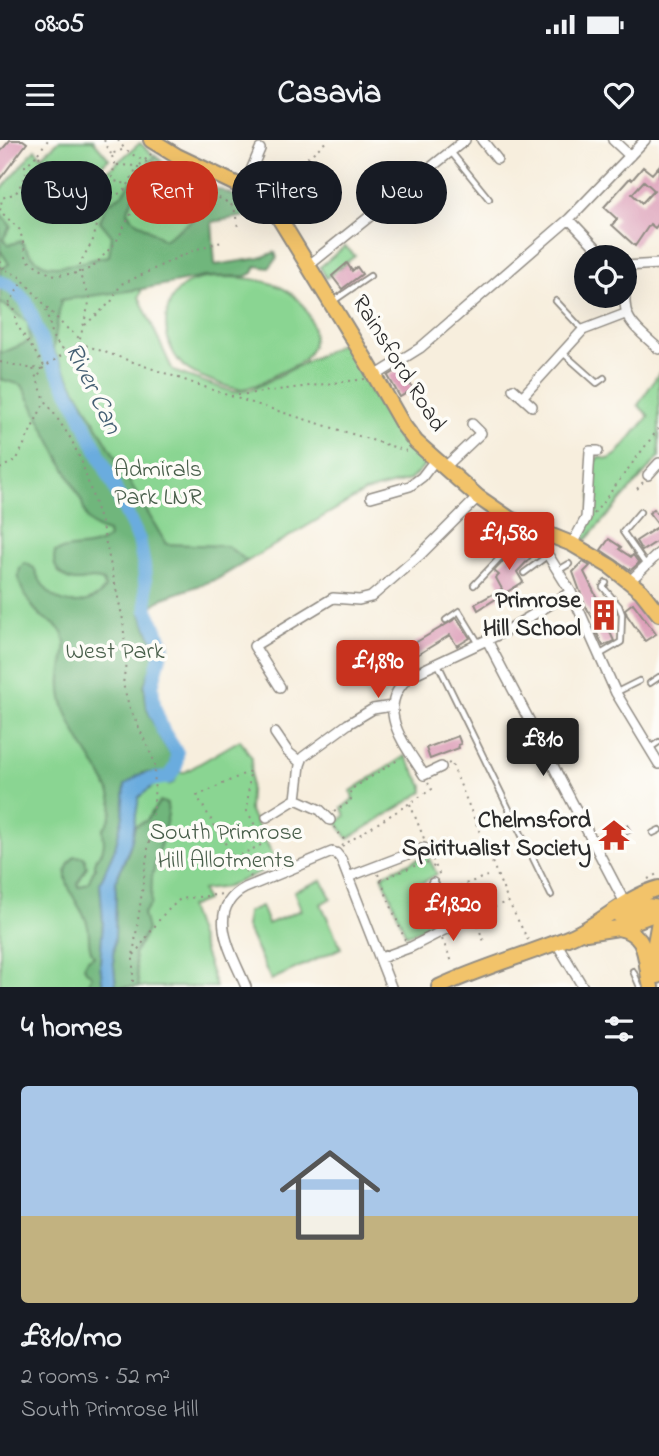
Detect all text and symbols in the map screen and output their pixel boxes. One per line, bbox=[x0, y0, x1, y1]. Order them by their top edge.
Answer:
text: 08:05 bbox=[35, 6, 84, 44]
text: Casavia bbox=[278, 71, 381, 118]
icon: menu bbox=[21, 76, 59, 114]
icon: heart bbox=[600, 76, 638, 114]
chip: Buy bbox=[21, 161, 112, 224]
chip: Rent bbox=[126, 161, 218, 224]
chip: Filters bbox=[232, 161, 342, 224]
chip: New bbox=[356, 161, 447, 224]
map controls bbox=[574, 245, 637, 308]
button: locate bbox=[574, 245, 637, 308]
street label: Rainsford Road bbox=[342, 289, 454, 440]
water label: River Can bbox=[54, 337, 131, 442]
park label: Admirals Park LNR bbox=[114, 453, 203, 516]
pin: £1,580 bbox=[452, 512, 566, 572]
text: £1,580 bbox=[480, 518, 538, 551]
place label: Primrose Hill School bbox=[483, 584, 582, 647]
building icon: Primrose Hill School bbox=[587, 598, 621, 632]
park label: West Park bbox=[66, 635, 165, 670]
pin: £1,890 bbox=[321, 640, 435, 700]
text: £1,890 bbox=[352, 646, 404, 679]
pin: £810 bbox=[502, 718, 584, 778]
text: £810 bbox=[523, 724, 563, 757]
place label: Chelmsford Spiritualist Society bbox=[402, 804, 592, 868]
park label: South Primrose Hill Allotments bbox=[150, 816, 303, 879]
temple icon: Chelmsford Spiritualist Society bbox=[597, 818, 631, 852]
pin: £1,820 bbox=[396, 884, 510, 943]
text: £1,820 bbox=[425, 889, 481, 922]
text: 4 homes bbox=[21, 1007, 123, 1051]
icon: filters bbox=[600, 1010, 638, 1048]
icon: home bbox=[267, 1132, 393, 1258]
text: £810/mo bbox=[21, 1317, 122, 1361]
text: 2 rooms · 52 m² bbox=[21, 1361, 170, 1394]
text: South Primrose Hill bbox=[21, 1394, 198, 1427]

